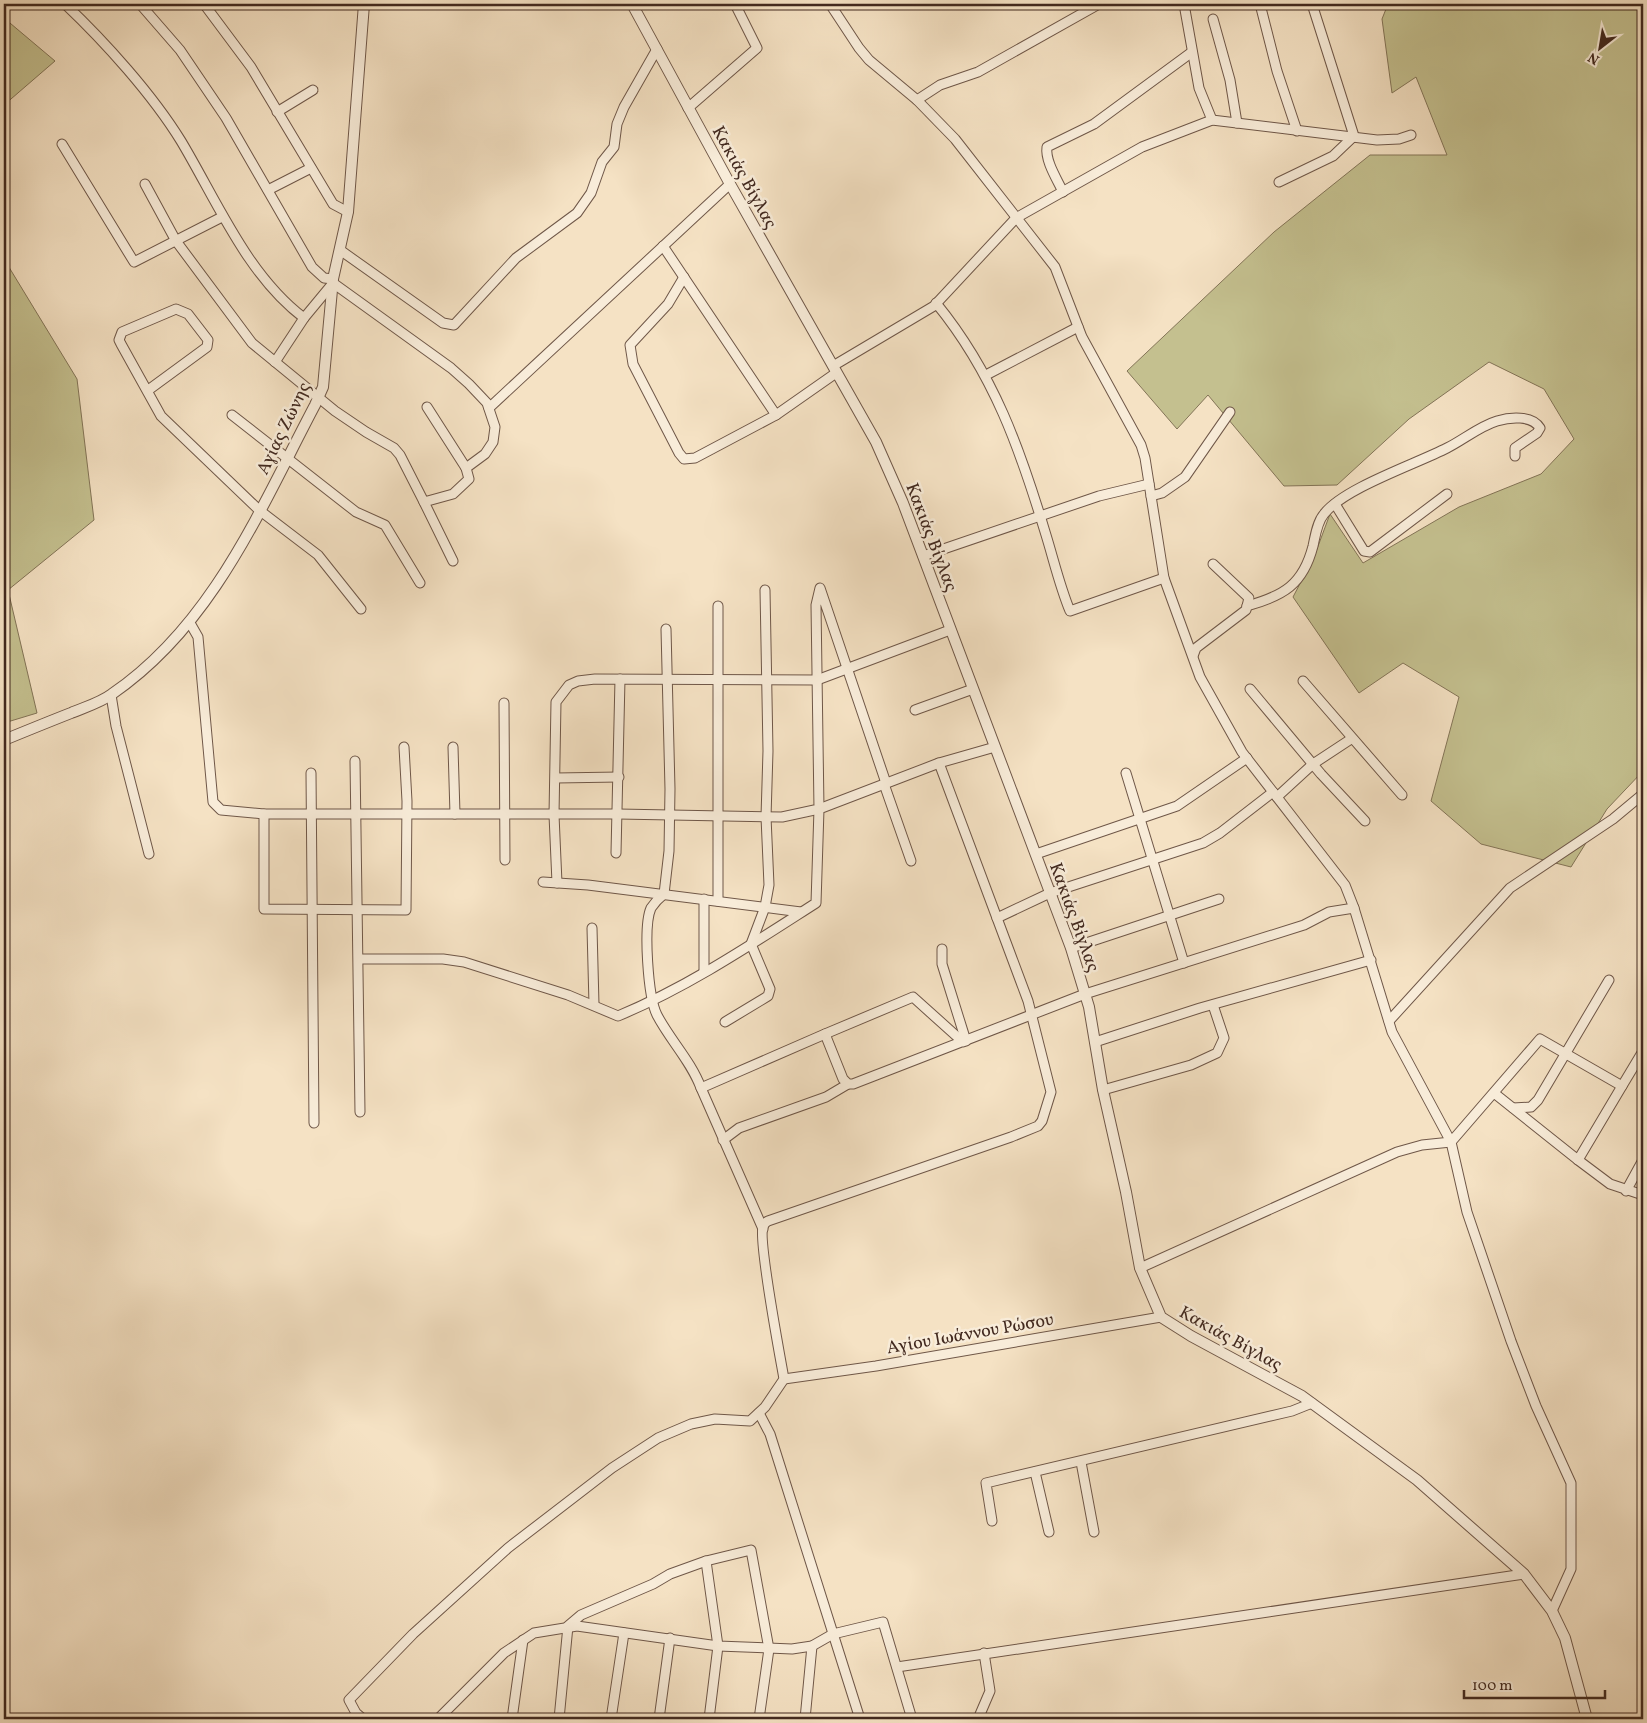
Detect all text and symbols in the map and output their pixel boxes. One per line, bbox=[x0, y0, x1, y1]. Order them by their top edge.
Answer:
north arrow bbox=[1574, 22, 1624, 72]
text: N bbox=[1585, 47, 1603, 69]
street label: Κακιάς Βίγλας bbox=[705, 122, 782, 234]
street label: Αγίας Ζώνης bbox=[251, 378, 318, 479]
street label: Κακιάς Βίγλας bbox=[898, 480, 963, 595]
street label: Κακιάς Βίγλας bbox=[1042, 860, 1105, 976]
street label: Κακιάς Βίγλας bbox=[1174, 1301, 1286, 1378]
street label: Αγίου Ιωάννου Ρώσου bbox=[885, 1307, 1056, 1361]
scale bar bbox=[1464, 1668, 1606, 1700]
text: 100 m bbox=[1472, 1676, 1512, 1697]

